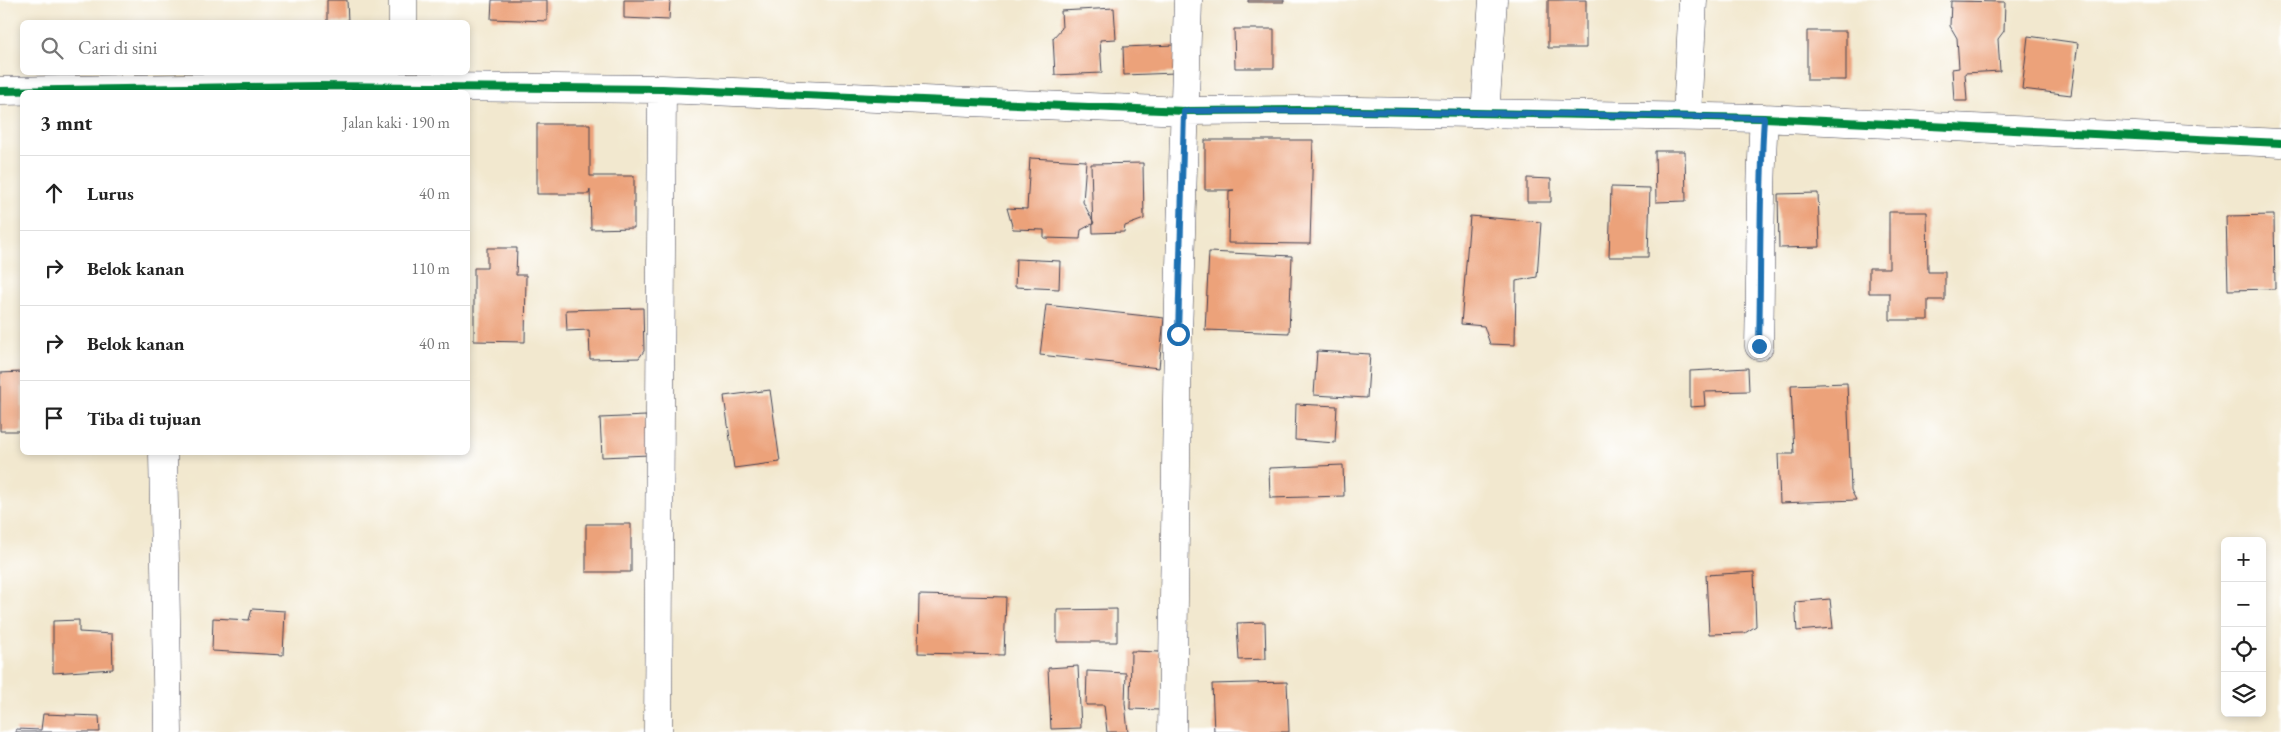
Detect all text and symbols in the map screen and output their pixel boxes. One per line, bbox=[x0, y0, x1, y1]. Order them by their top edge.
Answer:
search box bbox=[20, 20, 470, 75]
icon: search bbox=[38, 34, 66, 62]
text: Cari di sini bbox=[78, 35, 157, 60]
text: 3 mnt bbox=[40, 109, 92, 136]
text: Jalan kaki · 190 m bbox=[343, 112, 450, 133]
icon: ahead bbox=[40, 179, 68, 207]
text: Lurus bbox=[87, 181, 134, 206]
text: 40 m bbox=[419, 183, 450, 204]
icon: right bbox=[40, 254, 68, 282]
text: Belok kanan bbox=[87, 256, 185, 281]
text: 110 m bbox=[411, 258, 450, 279]
route start bbox=[1167, 323, 1190, 346]
icon: right bbox=[40, 329, 68, 357]
text: Belok kanan bbox=[87, 331, 185, 356]
text: 40 m bbox=[419, 333, 450, 354]
route end bbox=[1748, 335, 1771, 358]
icon: arrive bbox=[40, 404, 68, 432]
text: Tiba di tujuan bbox=[87, 406, 201, 431]
map controls bbox=[2221, 537, 2266, 717]
button: + bbox=[2221, 537, 2266, 582]
button: − bbox=[2221, 582, 2266, 627]
button: locate bbox=[2221, 627, 2266, 672]
button: layers bbox=[2221, 672, 2266, 717]

